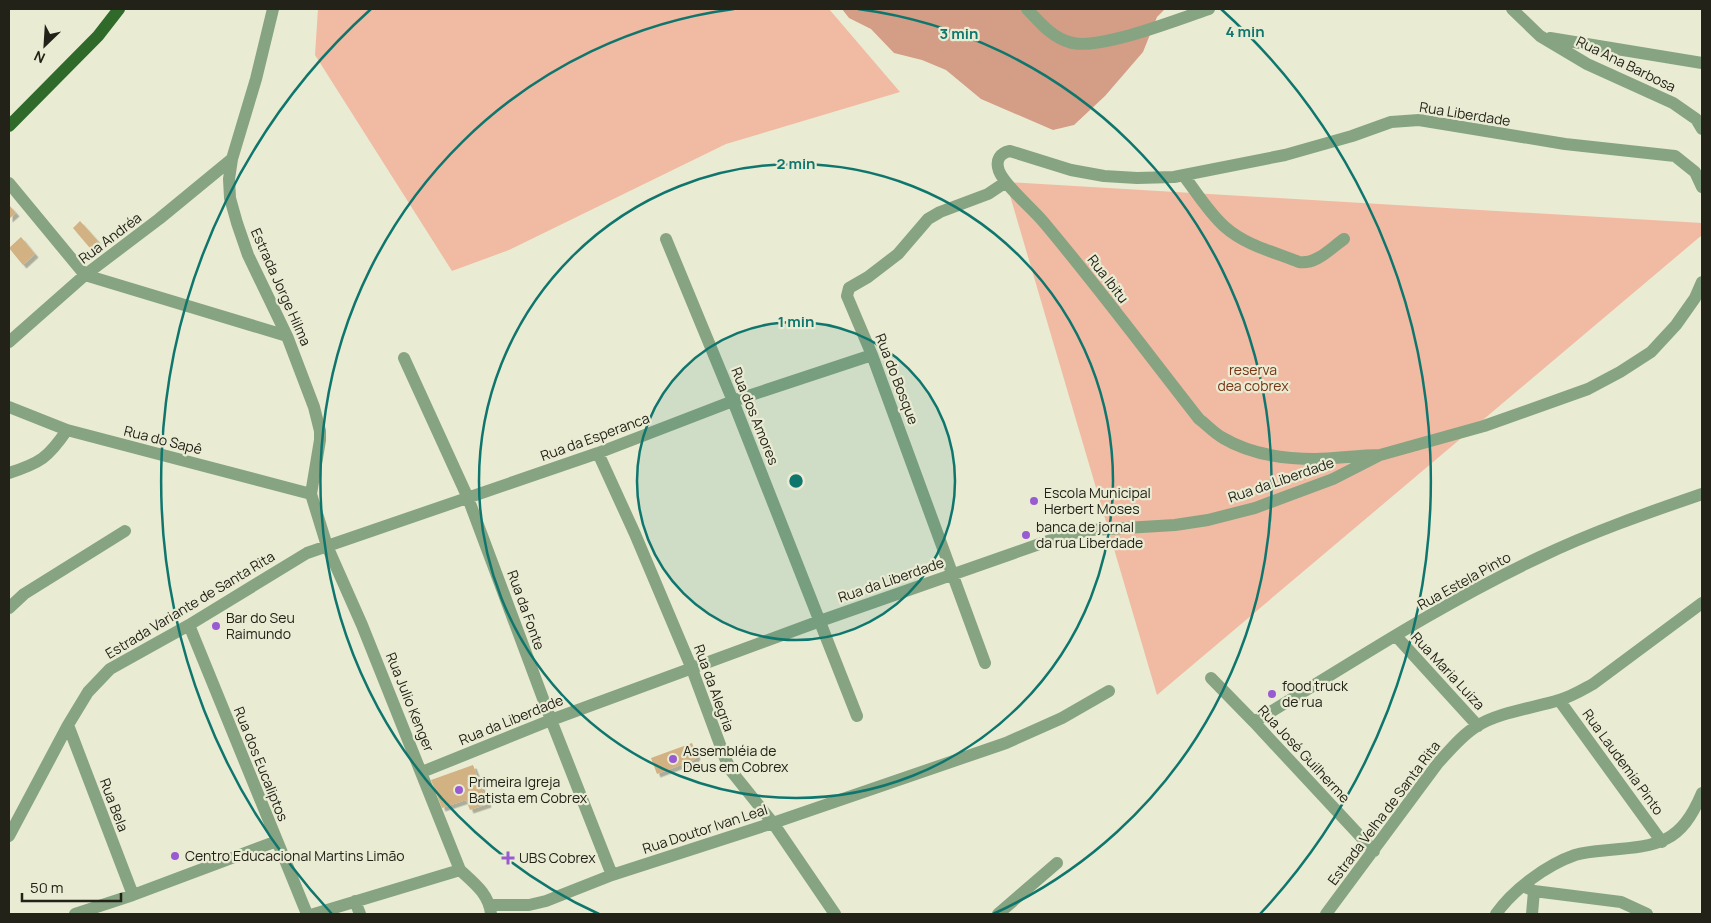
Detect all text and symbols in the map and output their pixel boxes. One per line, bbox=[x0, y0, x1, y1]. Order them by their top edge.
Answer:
north arrow bbox=[20, 20, 70, 70]
text: 4 min bbox=[1225, 21, 1265, 42]
text: 3 min bbox=[940, 23, 978, 44]
street label: Rua Ana Barbosa bbox=[1573, 31, 1679, 96]
text: N bbox=[31, 46, 48, 68]
street label: Rua Liberdade bbox=[1418, 97, 1512, 130]
text: 2 min bbox=[776, 153, 816, 174]
street label: Rua Andréa bbox=[74, 208, 145, 267]
street label: Estrada Jorge Hilma bbox=[247, 225, 316, 349]
street label: Rua Ibitu bbox=[1084, 251, 1133, 307]
text: 1 min bbox=[778, 311, 814, 332]
street label: Rua do Bosque bbox=[871, 331, 924, 427]
park label: reserva dea cobrex bbox=[1217, 360, 1289, 395]
street label: Rua dos Amores bbox=[727, 364, 784, 467]
street label: Rua da Esperanca bbox=[538, 408, 652, 465]
street label: Rua do Sapê bbox=[122, 421, 204, 458]
street label: Rua da Liberdade bbox=[1225, 452, 1336, 507]
centre of rings bbox=[787, 472, 805, 490]
place label: Escola Municipal Herbert Moses bbox=[1044, 483, 1151, 518]
marker: Escola Municipal Herbert Moses bbox=[1028, 495, 1040, 507]
place label: banca de jornal da rua Liberdade bbox=[1036, 517, 1143, 552]
marker: banca de jornal da rua Liberdade bbox=[1020, 529, 1032, 541]
street label: Estrada Variante de Santa Rita bbox=[102, 546, 278, 663]
street label: Rua Estela Pinto bbox=[1414, 547, 1514, 614]
street label: Rua da Liberdade bbox=[835, 552, 946, 607]
street label: Rua da Fonte bbox=[503, 567, 550, 652]
place label: Bar do Seu Raimundo bbox=[226, 608, 295, 643]
marker: Bar do Seu Raimundo bbox=[210, 620, 222, 632]
street label: Rua Maria Luiza bbox=[1407, 628, 1489, 714]
street label: Rua da Alegria bbox=[690, 642, 739, 734]
street label: Rua Julio Kenger bbox=[382, 649, 439, 754]
place label: food truck de rua bbox=[1282, 676, 1349, 711]
marker: food truck de rua bbox=[1266, 688, 1278, 700]
street label: Rua da Liberdade bbox=[456, 690, 566, 749]
street label: Rua José Guilherme bbox=[1254, 701, 1355, 807]
street label: Rua dos Eucaliptos bbox=[230, 704, 293, 824]
street label: Rua Laudemia Pinto bbox=[1579, 705, 1668, 819]
street label: Estrada Velha de Santa Rita bbox=[1323, 737, 1444, 889]
place label: Assembléia de Deus em Cobrex bbox=[683, 741, 789, 776]
marker: Assembléia de Deus em Cobrex bbox=[667, 753, 679, 765]
place label: Primeira Igreja Batista em Cobrex bbox=[469, 772, 588, 807]
street label: Rua Bela bbox=[96, 775, 133, 834]
marker: Primeira Igreja Batista em Cobrex bbox=[453, 784, 465, 796]
street label: Rua Doutor Ivan Leal bbox=[640, 799, 770, 858]
place label: Centro Educacional Martins Limão bbox=[185, 846, 405, 865]
place label: UBS Cobrex bbox=[519, 848, 596, 867]
marker: Centro Educacional Martins Limão bbox=[169, 850, 181, 862]
marker: UBS Cobrex bbox=[501, 851, 515, 865]
scale bar bbox=[22, 870, 121, 902]
text: 50 m bbox=[30, 877, 64, 898]

